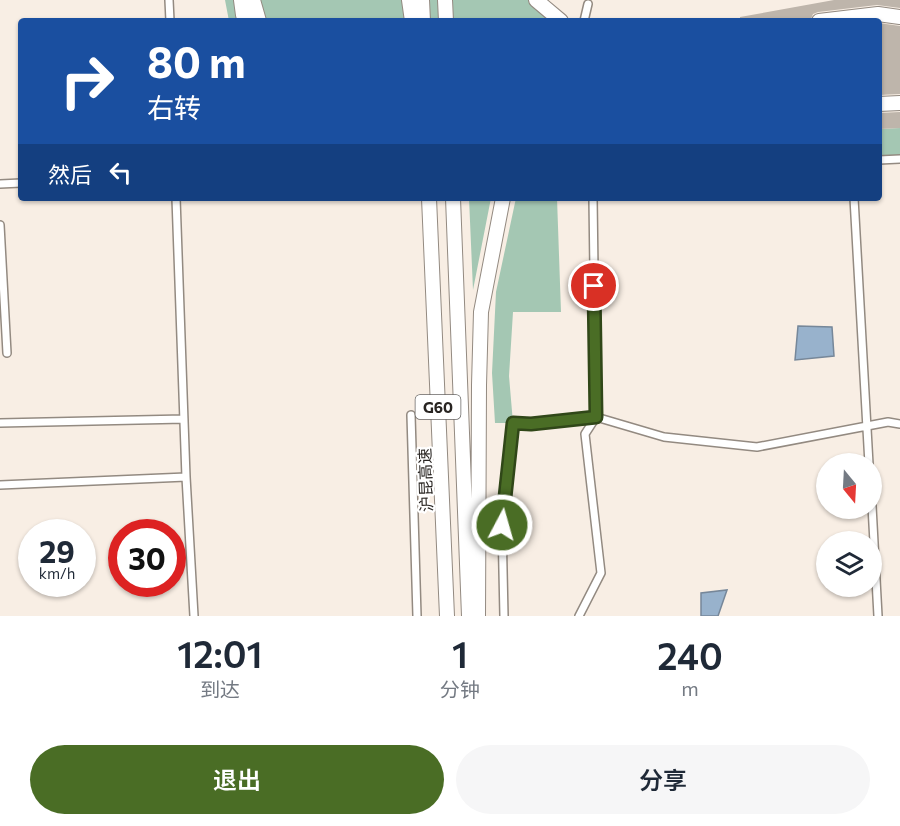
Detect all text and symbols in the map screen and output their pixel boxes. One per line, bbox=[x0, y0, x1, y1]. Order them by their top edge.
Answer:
text: 80 m bbox=[147, 35, 246, 87]
icon: right bbox=[48, 42, 126, 120]
text: 右转 bbox=[147, 91, 201, 124]
icon: left bbox=[104, 156, 137, 189]
text: 然后 bbox=[48, 161, 92, 188]
pin bbox=[568, 260, 619, 311]
icon: arrive bbox=[577, 269, 610, 302]
road number: G60 bbox=[416, 395, 460, 419]
street label: 沪昆高速 bbox=[414, 448, 436, 512]
north arrow bbox=[816, 453, 882, 519]
map controls bbox=[816, 453, 882, 597]
position arrow bbox=[470, 493, 534, 557]
speed limit sign: 30 bbox=[108, 519, 186, 597]
button: layers bbox=[816, 531, 882, 597]
text: 29 bbox=[39, 532, 75, 569]
text: km/h bbox=[39, 564, 75, 582]
text: 12:01 bbox=[177, 631, 263, 675]
text: 1 bbox=[452, 631, 468, 675]
text: 240 bbox=[657, 633, 723, 677]
text: m bbox=[681, 676, 699, 700]
text: 到达 bbox=[200, 677, 240, 701]
text: 分钟 bbox=[440, 677, 480, 701]
button: 退出 bbox=[30, 745, 444, 814]
button: 分享 bbox=[456, 745, 870, 814]

